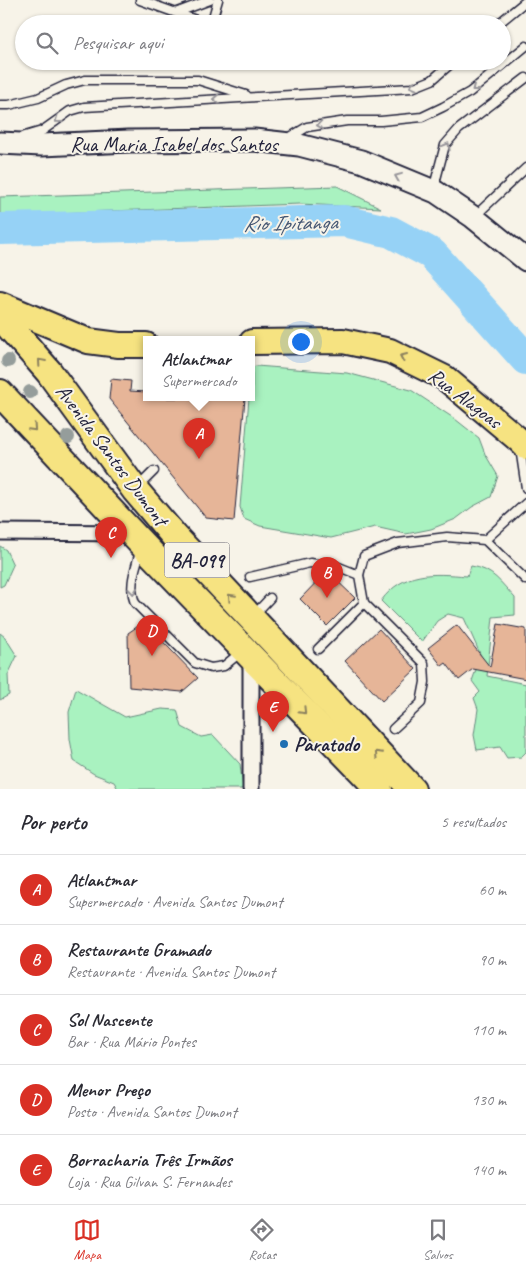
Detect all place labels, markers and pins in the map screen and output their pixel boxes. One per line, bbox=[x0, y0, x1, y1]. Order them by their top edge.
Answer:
pin: A bbox=[183, 418, 215, 459]
pin: C bbox=[95, 517, 127, 558]
pin: B bbox=[311, 557, 343, 598]
pin: D bbox=[136, 615, 168, 656]
pin: E bbox=[257, 691, 289, 732]
place label: Paratodo bbox=[294, 731, 361, 757]
marker: Paratodo bbox=[278, 738, 290, 750]

